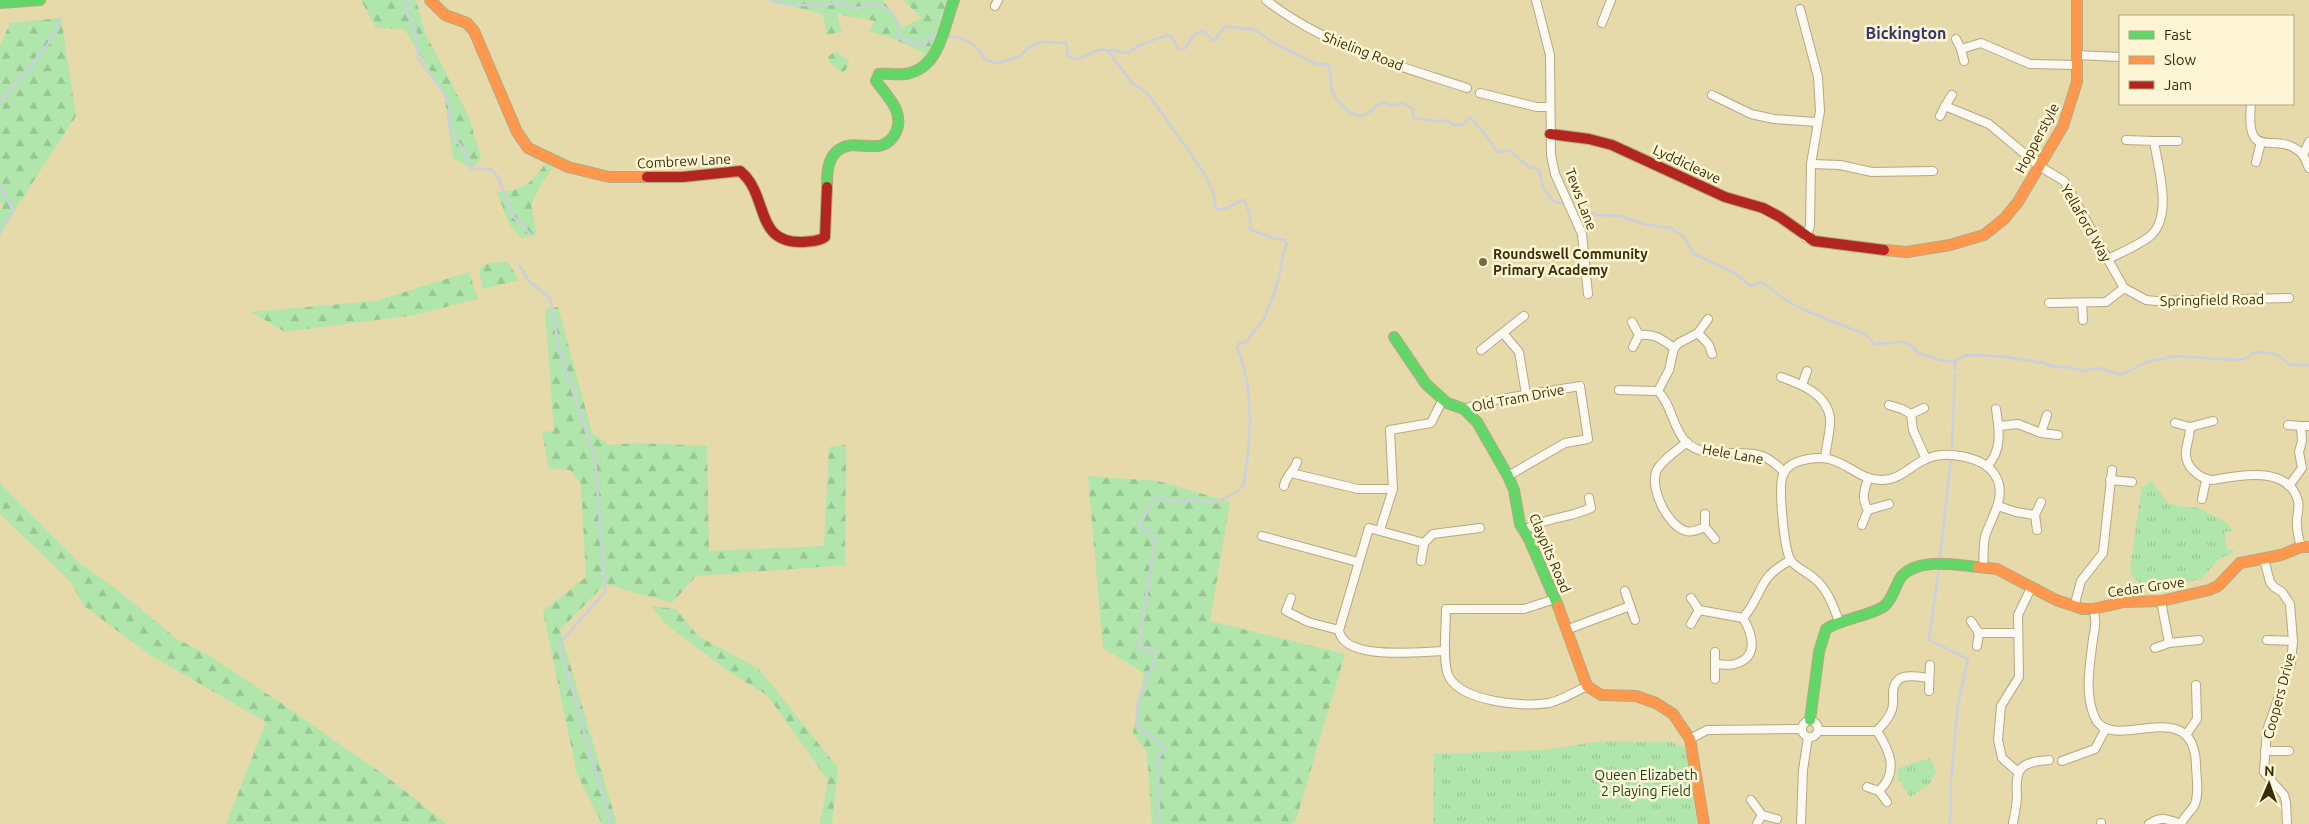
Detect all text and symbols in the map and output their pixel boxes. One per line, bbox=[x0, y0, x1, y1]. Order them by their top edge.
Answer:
legend bbox=[2119, 15, 2294, 105]
district label: Bickington bbox=[1866, 24, 1946, 42]
text: Fast bbox=[2164, 26, 2192, 43]
street label: Shieling Road bbox=[1320, 28, 1406, 74]
text: Slow bbox=[2164, 51, 2197, 68]
text: Jam bbox=[2164, 76, 2192, 93]
street label: Hopperstyle bbox=[2012, 100, 2062, 176]
street label: Lyddicleave bbox=[1651, 141, 1723, 187]
street label: Combrew Lane bbox=[637, 151, 731, 171]
street label: Tews Lane bbox=[1562, 166, 1600, 232]
street label: Yellaford Way bbox=[2057, 182, 2115, 265]
place label: Roundswell Community Primary Academy bbox=[1493, 246, 1648, 278]
marker: Roundswell Community Primary Academy bbox=[1477, 256, 1489, 268]
street label: Springfield Road bbox=[2160, 291, 2264, 309]
street label: Old Tram Drive bbox=[1470, 381, 1566, 415]
street label: Hele Lane bbox=[1701, 441, 1765, 467]
street label: Claypits Road bbox=[1526, 511, 1574, 595]
street label: Cedar Grove bbox=[2107, 574, 2185, 600]
street label: Coopers Drive bbox=[2260, 651, 2298, 741]
north arrow bbox=[2244, 759, 2294, 809]
text: N bbox=[2264, 763, 2275, 779]
park label: Queen Elizabeth 2 Playing Field bbox=[1594, 767, 1698, 799]

